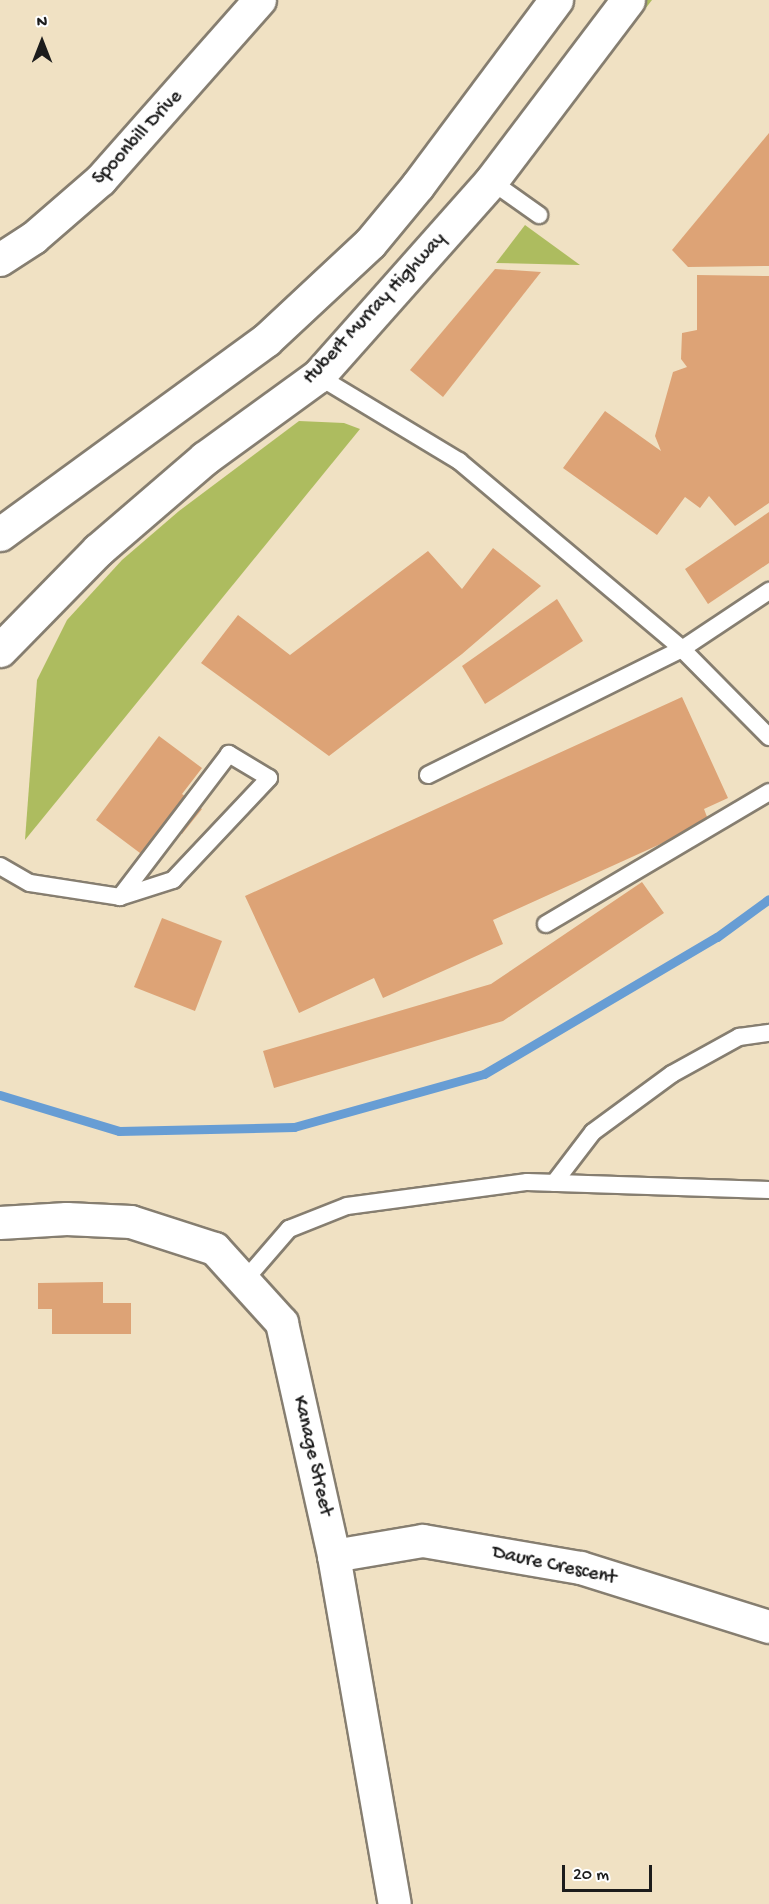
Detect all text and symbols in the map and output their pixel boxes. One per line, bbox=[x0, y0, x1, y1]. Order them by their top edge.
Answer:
north arrow bbox=[12, 12, 72, 72]
text: N bbox=[37, 14, 47, 33]
street label: Spoonbill Drive bbox=[88, 85, 188, 191]
street label: Hubert Murray Highway bbox=[298, 228, 452, 390]
street label: Kanage Street bbox=[287, 1394, 337, 1518]
street label: Daure Crescent bbox=[490, 1541, 618, 1591]
scale bar bbox=[565, 1853, 655, 1891]
text: 20 m bbox=[573, 1865, 609, 1886]

